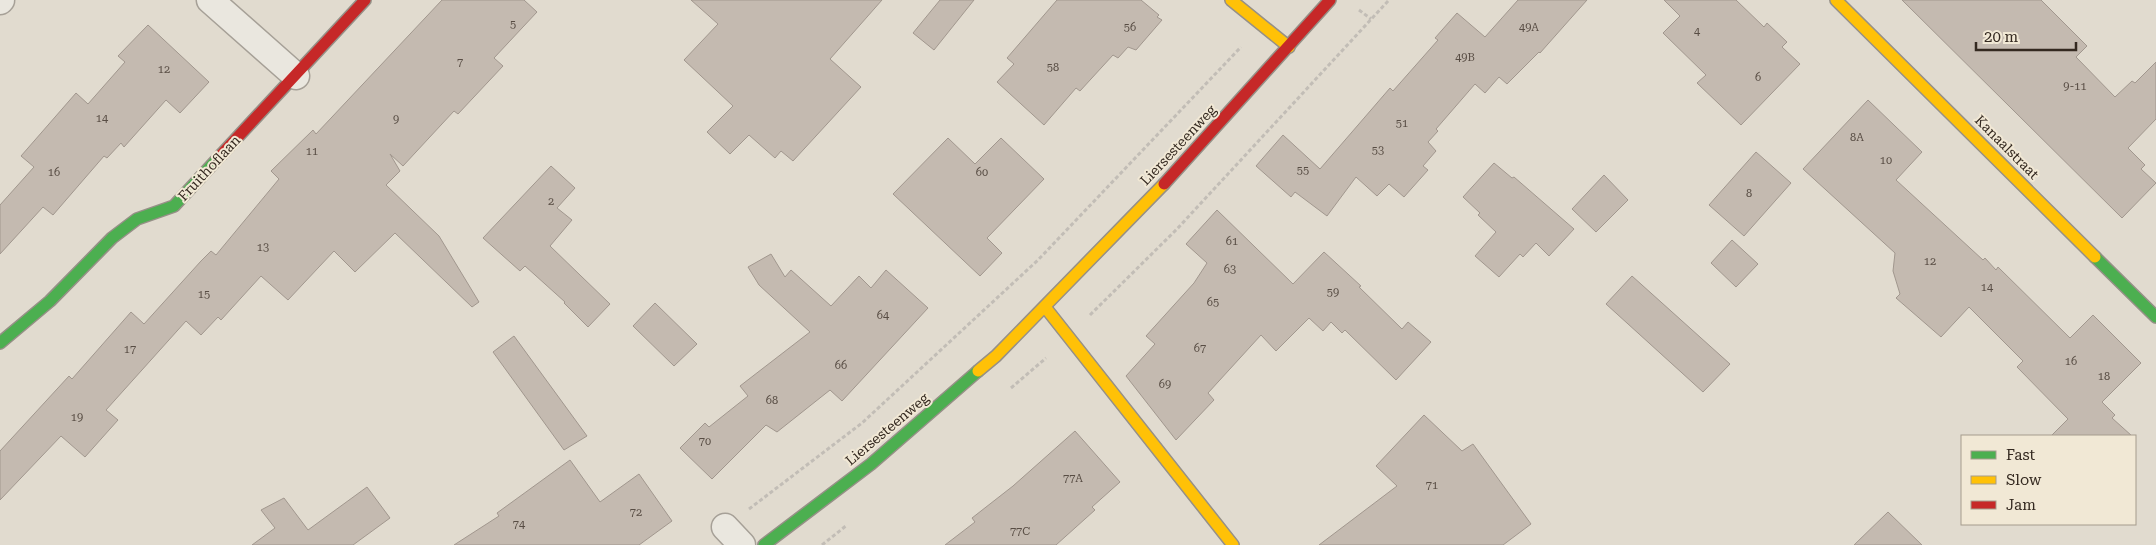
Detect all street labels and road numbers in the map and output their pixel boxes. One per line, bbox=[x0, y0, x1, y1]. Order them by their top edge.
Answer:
street label: Liersesteenweg bbox=[1137, 102, 1219, 188]
street label: Kanaalstraat bbox=[1972, 112, 2042, 182]
street label: Fruithoflaan bbox=[175, 132, 243, 204]
street label: Liersesteenweg bbox=[842, 389, 932, 468]

